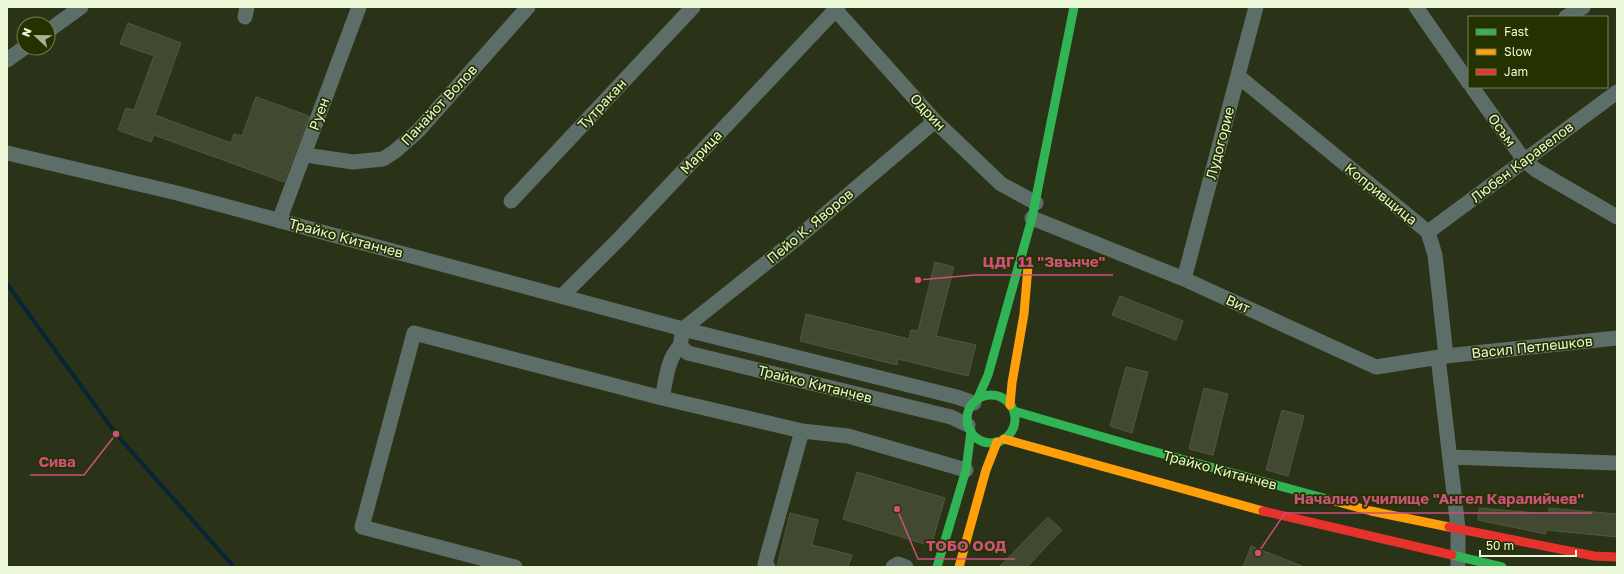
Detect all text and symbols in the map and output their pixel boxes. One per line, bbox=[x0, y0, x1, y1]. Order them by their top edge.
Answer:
north arrow bbox=[16, 16, 56, 56]
legend bbox=[1468, 16, 1608, 88]
text: Fast bbox=[1504, 24, 1529, 39]
text: N bbox=[19, 26, 34, 38]
text: Slow bbox=[1504, 44, 1532, 59]
street label: Панайот Волов bbox=[397, 61, 480, 149]
text: Jam bbox=[1504, 64, 1528, 79]
street label: Тутракан bbox=[574, 75, 629, 133]
street label: Одрин bbox=[907, 90, 950, 134]
street label: Руен bbox=[305, 95, 332, 133]
street label: Лудогорие bbox=[1202, 105, 1237, 181]
street label: Осъм bbox=[1485, 110, 1520, 149]
street label: Любен Каравелов bbox=[1467, 118, 1576, 206]
street label: Марица bbox=[676, 126, 725, 177]
street label: Копривщица bbox=[1342, 159, 1421, 228]
street label: Пейо К. Яворов bbox=[763, 185, 856, 267]
street label: Трайко Китанчев bbox=[287, 214, 405, 261]
callout: ЦДГ 11 "Звънче" bbox=[974, 248, 1113, 275]
text: ЦДГ 11 "Звънче" bbox=[983, 252, 1106, 270]
street label: Вит bbox=[1223, 291, 1253, 316]
street label: Васил Петлешков bbox=[1471, 332, 1593, 361]
street label: Трайко Китанчев bbox=[756, 361, 874, 406]
street label: Трайко Китанчев bbox=[1161, 446, 1279, 493]
callout: Сива bbox=[30, 448, 84, 475]
text: Сива bbox=[38, 452, 76, 470]
callout: Начално училище "Ангел Каралийчев" bbox=[1285, 486, 1592, 513]
text: Начално училище "Ангел Каралийчев" bbox=[1294, 489, 1584, 507]
callout: ТОБО ООД bbox=[918, 532, 1015, 559]
scale bar bbox=[1480, 532, 1576, 558]
text: ТОБО ООД bbox=[926, 536, 1006, 554]
text: 50 m bbox=[1486, 538, 1514, 553]

